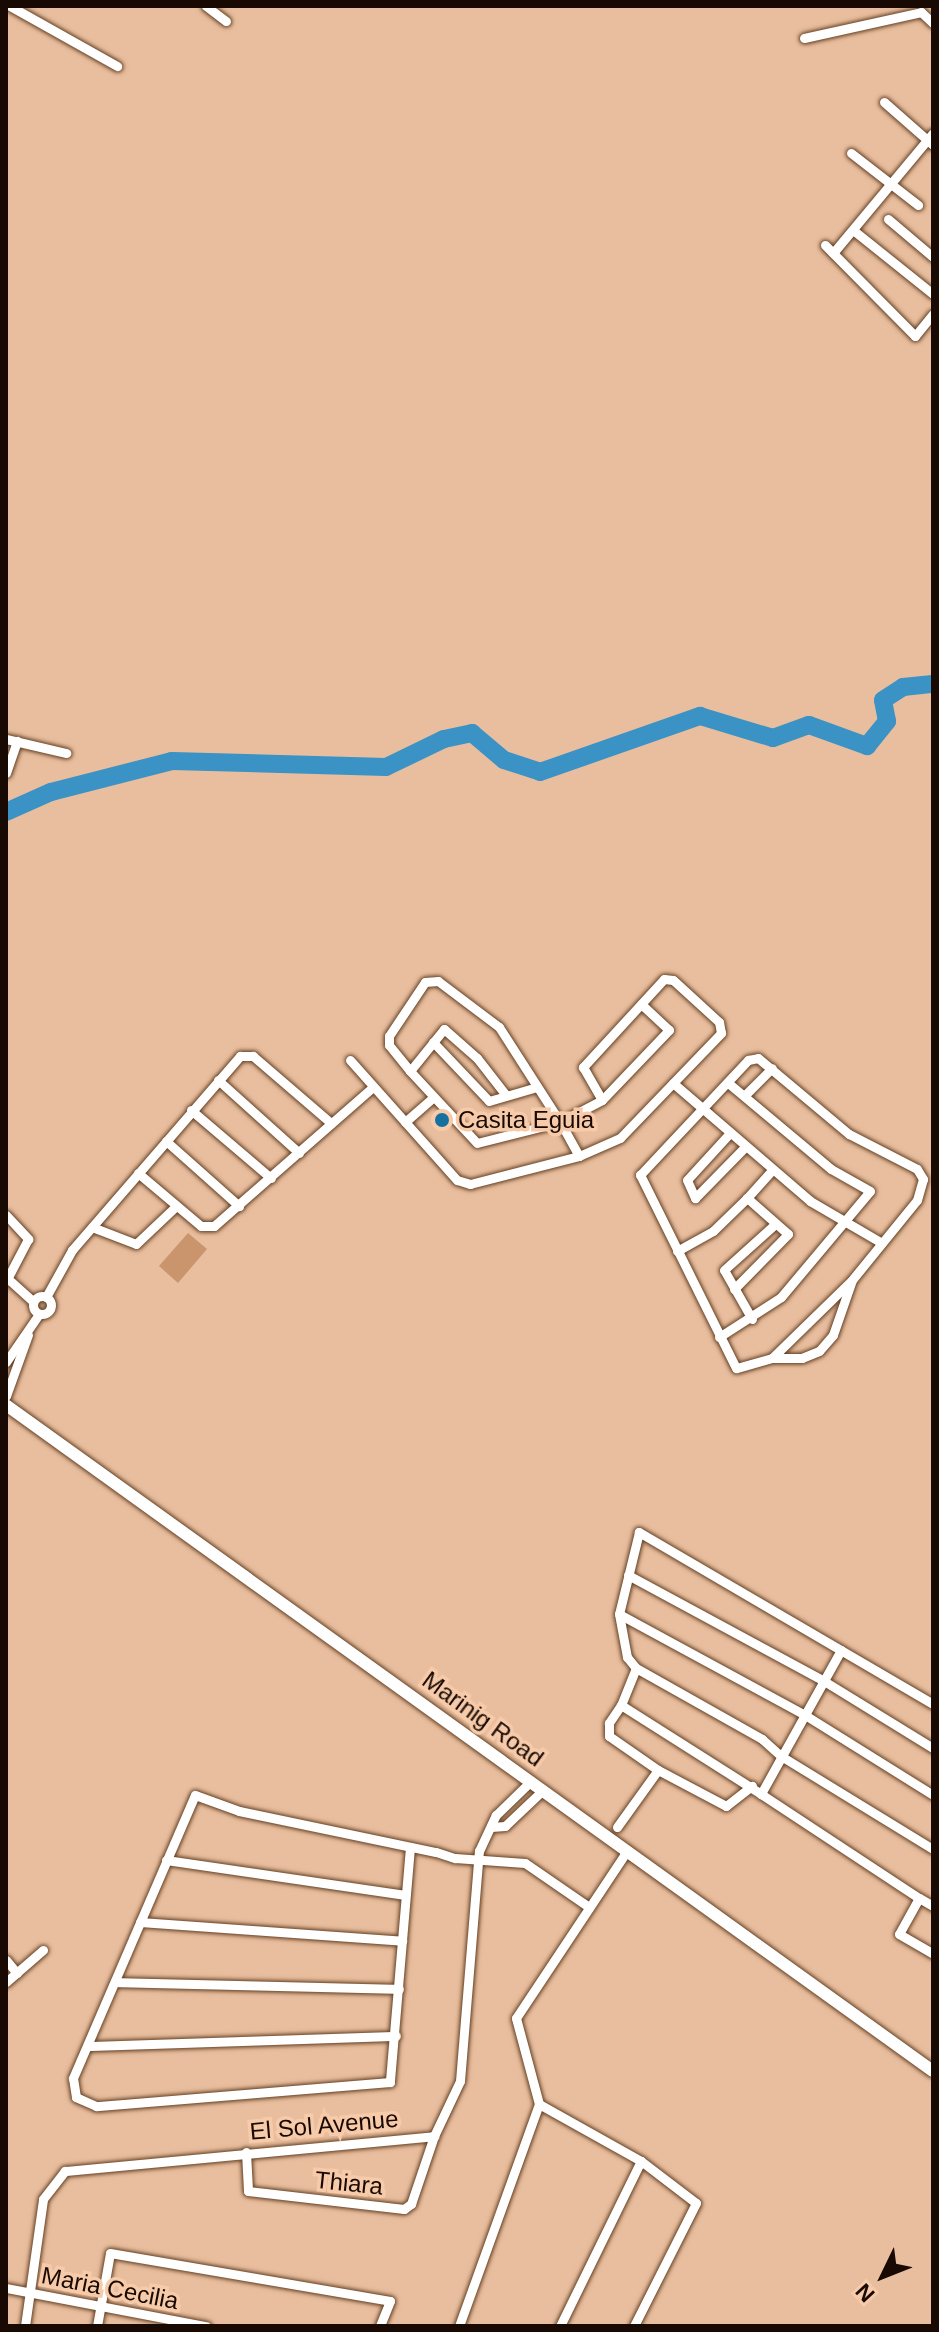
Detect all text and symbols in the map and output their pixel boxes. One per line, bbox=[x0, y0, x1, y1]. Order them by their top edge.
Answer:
place label: Casita Eguia bbox=[458, 1106, 594, 1134]
marker: Casita Eguia bbox=[433, 1111, 451, 1129]
street label: Marinig Road bbox=[417, 1665, 549, 1773]
street label: El Sol Avenue bbox=[248, 2104, 400, 2146]
street label: Thiara bbox=[314, 2165, 384, 2201]
north arrow bbox=[843, 2236, 923, 2316]
street label: Maria Cecilia bbox=[39, 2261, 181, 2315]
text: N bbox=[851, 2278, 880, 2307]

